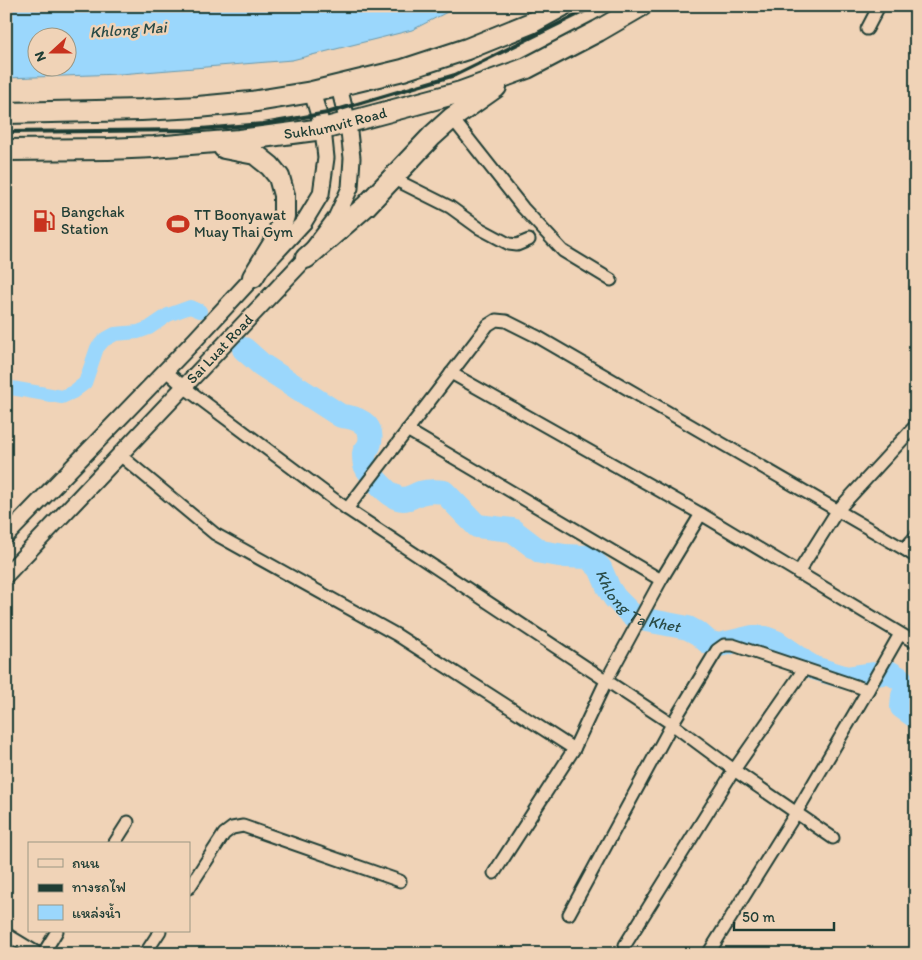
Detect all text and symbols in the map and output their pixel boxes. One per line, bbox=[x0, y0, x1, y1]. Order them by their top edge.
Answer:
water label: Khlong Mai bbox=[89, 17, 169, 42]
north arrow bbox=[28, 28, 78, 78]
text: N bbox=[31, 49, 50, 64]
street label: Sukhumvit Road bbox=[283, 103, 389, 143]
place label: Bangchak Station bbox=[61, 203, 125, 238]
place label: TT Boonyawat Muay Thai Gym bbox=[194, 206, 293, 241]
fuel station icon: Bangchak Station bbox=[31, 208, 57, 234]
sports icon: TT Boonyawat Muay Thai Gym bbox=[165, 211, 191, 237]
street label: Sai Luat Road bbox=[183, 311, 257, 388]
water label: Khlong Ta Khet bbox=[592, 567, 684, 637]
legend bbox=[28, 842, 190, 932]
text: ถนน bbox=[72, 854, 100, 872]
text: ทางรถไฟ bbox=[72, 878, 126, 896]
scale bar bbox=[734, 900, 834, 932]
text: แหล่งน้ำ bbox=[72, 903, 121, 922]
text: 50 m bbox=[742, 908, 775, 926]

